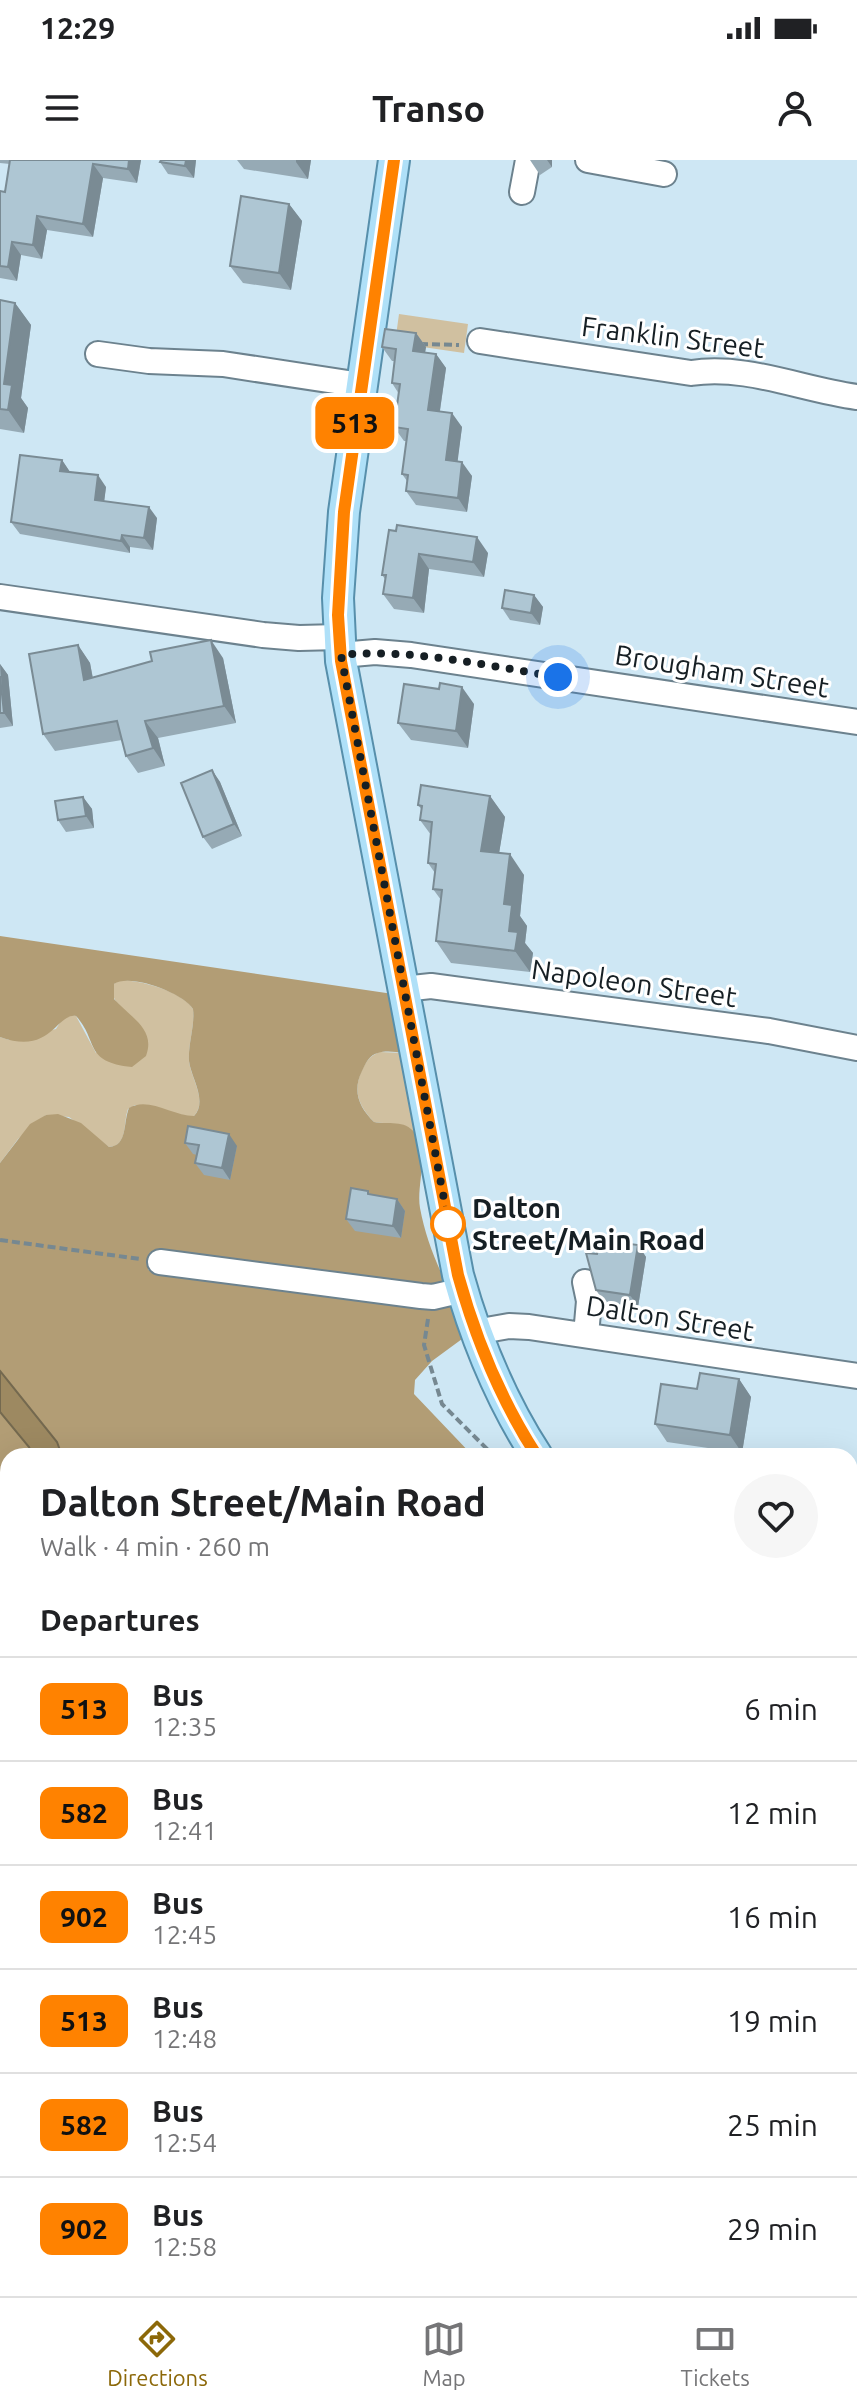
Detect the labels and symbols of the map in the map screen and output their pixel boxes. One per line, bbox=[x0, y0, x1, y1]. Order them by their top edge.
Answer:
street label: Franklin Street bbox=[580, 310, 766, 363]
line badge: 513 bbox=[309, 397, 401, 449]
street label: Brougham Street bbox=[613, 638, 831, 703]
your location bbox=[538, 657, 578, 697]
street label: Napoleon Street bbox=[529, 953, 739, 1012]
place label: Dalton Street/Main Road bbox=[472, 1192, 705, 1255]
marker: Dalton Street/Main Road bbox=[431, 1207, 465, 1241]
street label: Dalton Street bbox=[584, 1289, 756, 1346]

